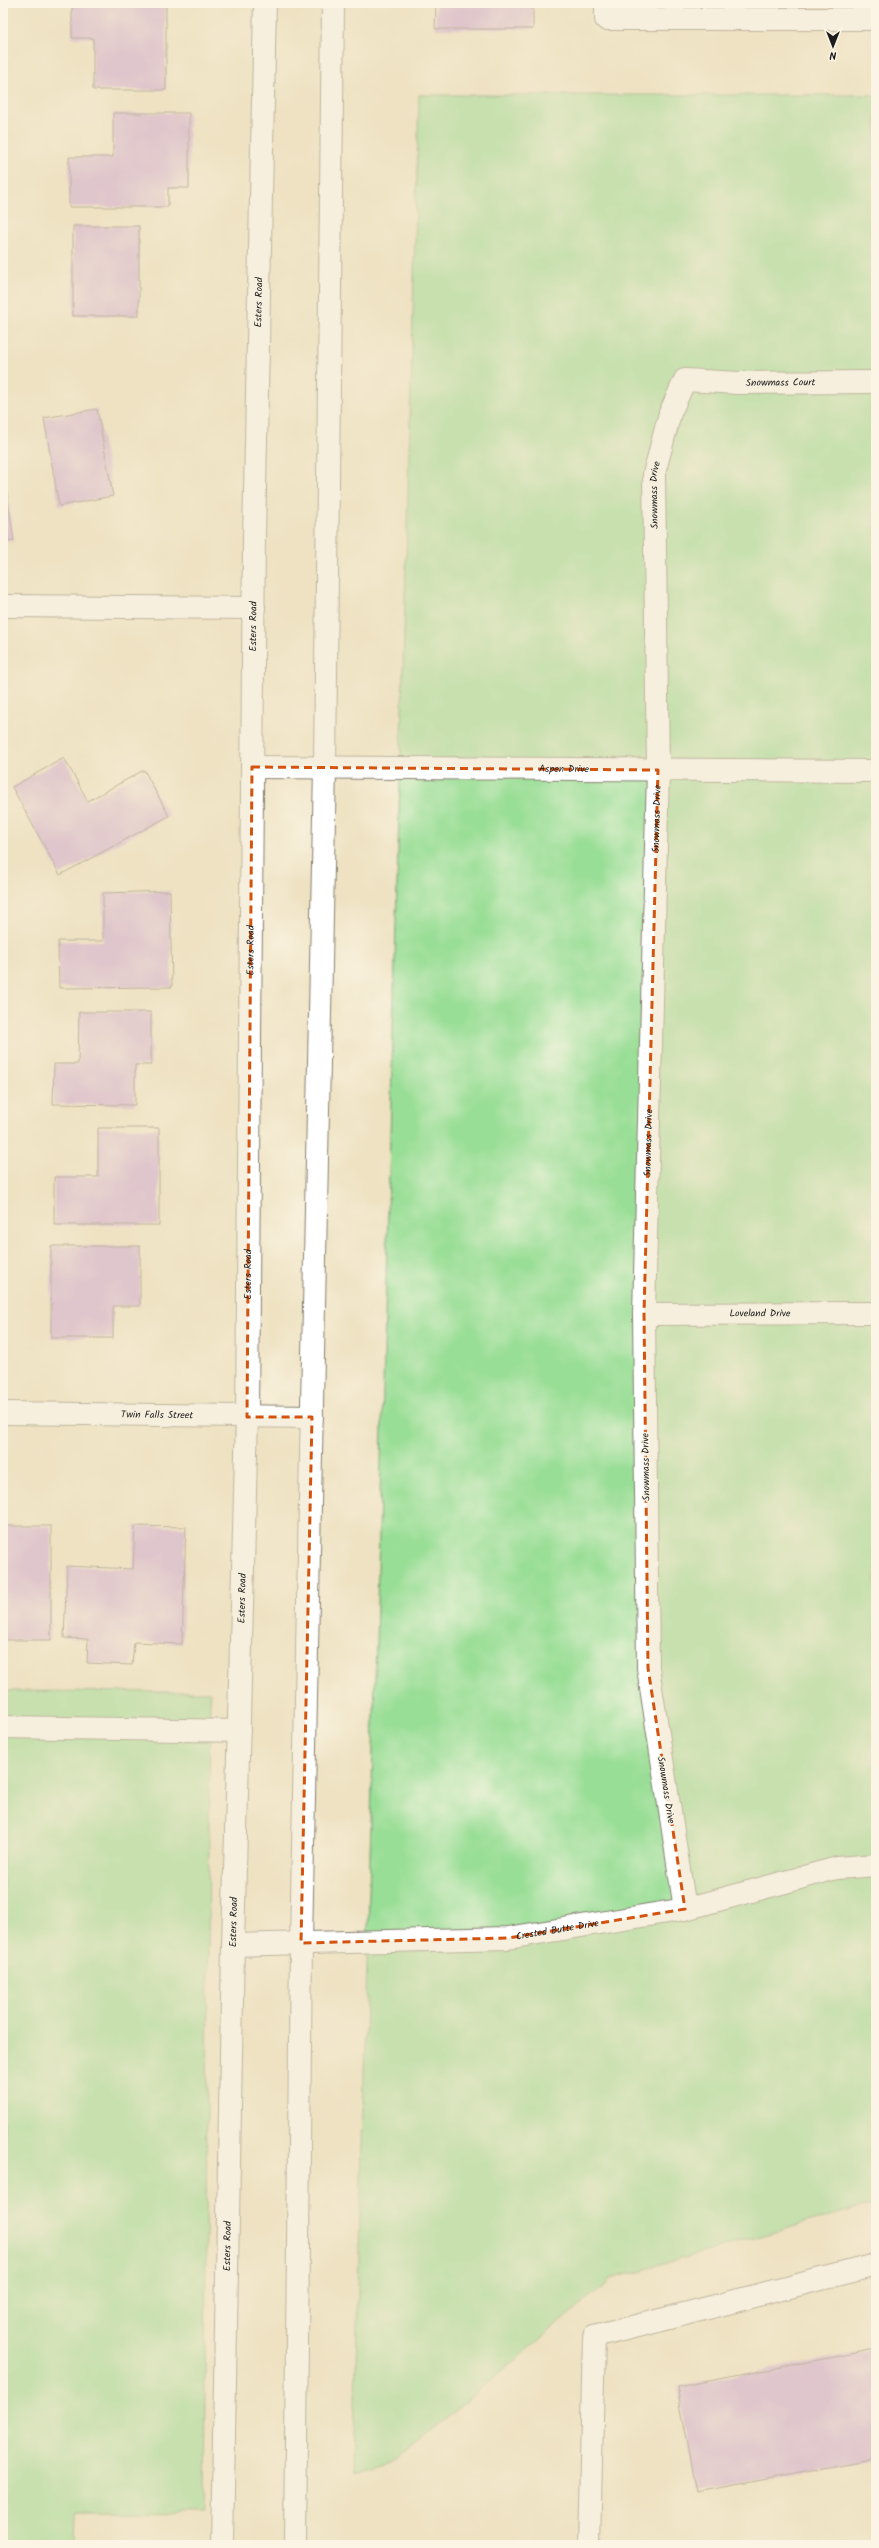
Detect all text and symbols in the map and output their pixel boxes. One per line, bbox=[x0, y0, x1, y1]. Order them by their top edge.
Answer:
north arrow bbox=[813, 26, 853, 66]
text: N bbox=[829, 46, 836, 64]
street label: Esters Road bbox=[250, 276, 267, 328]
street label: Snowmass Court bbox=[746, 374, 816, 391]
street label: Snowmass Drive bbox=[646, 459, 665, 529]
street label: Esters Road bbox=[245, 600, 262, 651]
street label: Aspen Drive bbox=[539, 761, 589, 777]
street label: Snowmass Drive bbox=[648, 784, 666, 853]
street label: Esters Road bbox=[243, 924, 259, 975]
street label: Snowmass Drive bbox=[640, 1108, 657, 1177]
street label: Esters Road bbox=[240, 1248, 256, 1299]
street label: Loveland Drive bbox=[729, 1305, 791, 1322]
street label: Twin Falls Street bbox=[121, 1407, 193, 1423]
street label: Snowmass Drive bbox=[637, 1432, 655, 1501]
street label: Esters Road bbox=[234, 1572, 251, 1624]
street label: Snowmass Drive bbox=[653, 1755, 679, 1825]
street label: Esters Road bbox=[225, 1896, 242, 1947]
street label: Crested Butte Drive bbox=[515, 1915, 600, 1945]
street label: Esters Road bbox=[219, 2220, 236, 2271]

